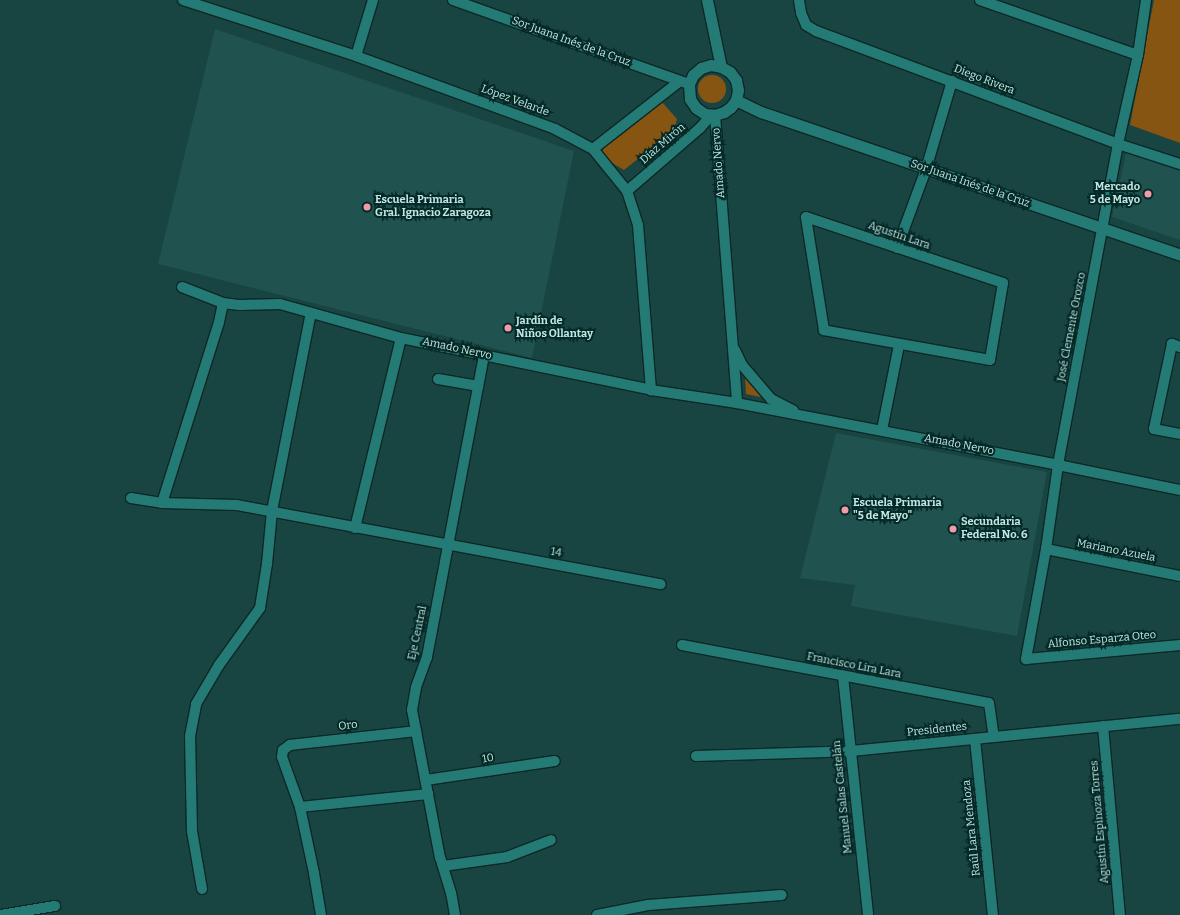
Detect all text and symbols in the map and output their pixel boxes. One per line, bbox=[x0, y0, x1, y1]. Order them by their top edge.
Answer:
street label: Sor Juana Inés de la Cruz bbox=[510, 14, 632, 70]
street label: Diego Rivera bbox=[952, 62, 1016, 98]
street label: López Velarde bbox=[479, 83, 551, 119]
street label: Díaz Mirón bbox=[638, 121, 688, 167]
street label: Amado Nervo bbox=[710, 127, 728, 199]
street label: Sor Juana Inés de la Cruz bbox=[909, 157, 1031, 211]
place label: Mercado 5 de Mayo bbox=[1090, 181, 1140, 207]
marker: Mercado 5 de Mayo bbox=[1143, 189, 1153, 199]
place label: Escuela Primaria Gral. Ignacio Zaragoza bbox=[375, 194, 491, 220]
marker: Escuela Primaria Gral. Ignacio Zaragoza bbox=[362, 202, 372, 212]
street label: Agustín Lara bbox=[866, 219, 932, 253]
street label: José Clemente Orozco bbox=[1055, 271, 1089, 383]
place label: Jardín de Niños Ollantay bbox=[516, 315, 593, 341]
marker: Jardín de Niños Ollantay bbox=[503, 323, 513, 333]
street label: Amado Nervo bbox=[421, 335, 493, 363]
street label: Amado Nervo bbox=[923, 432, 995, 458]
place label: Escuela Primaria "5 de Mayo" bbox=[853, 497, 942, 523]
marker: Escuela Primaria "5 de Mayo" bbox=[840, 505, 850, 515]
place label: Secundaria Federal No. 6 bbox=[961, 516, 1027, 542]
marker: Secundaria Federal No. 6 bbox=[948, 524, 958, 534]
street label: Mariano Azuela bbox=[1076, 537, 1156, 565]
street label: 14 bbox=[549, 546, 563, 560]
street label: Eje Central bbox=[406, 605, 430, 661]
street label: Alfonso Esparza Oteo bbox=[1047, 629, 1157, 651]
street label: Francisco Lira Lara bbox=[806, 650, 902, 682]
street label: Oro bbox=[338, 718, 358, 734]
street label: Presidentes bbox=[906, 720, 968, 740]
street label: Manuel Salas Castelán bbox=[830, 740, 856, 854]
street label: 10 bbox=[481, 752, 495, 766]
street label: Agustín Espinoza Torres bbox=[1088, 760, 1112, 884]
street label: Raúl Lara Mendoza bbox=[960, 779, 984, 877]

